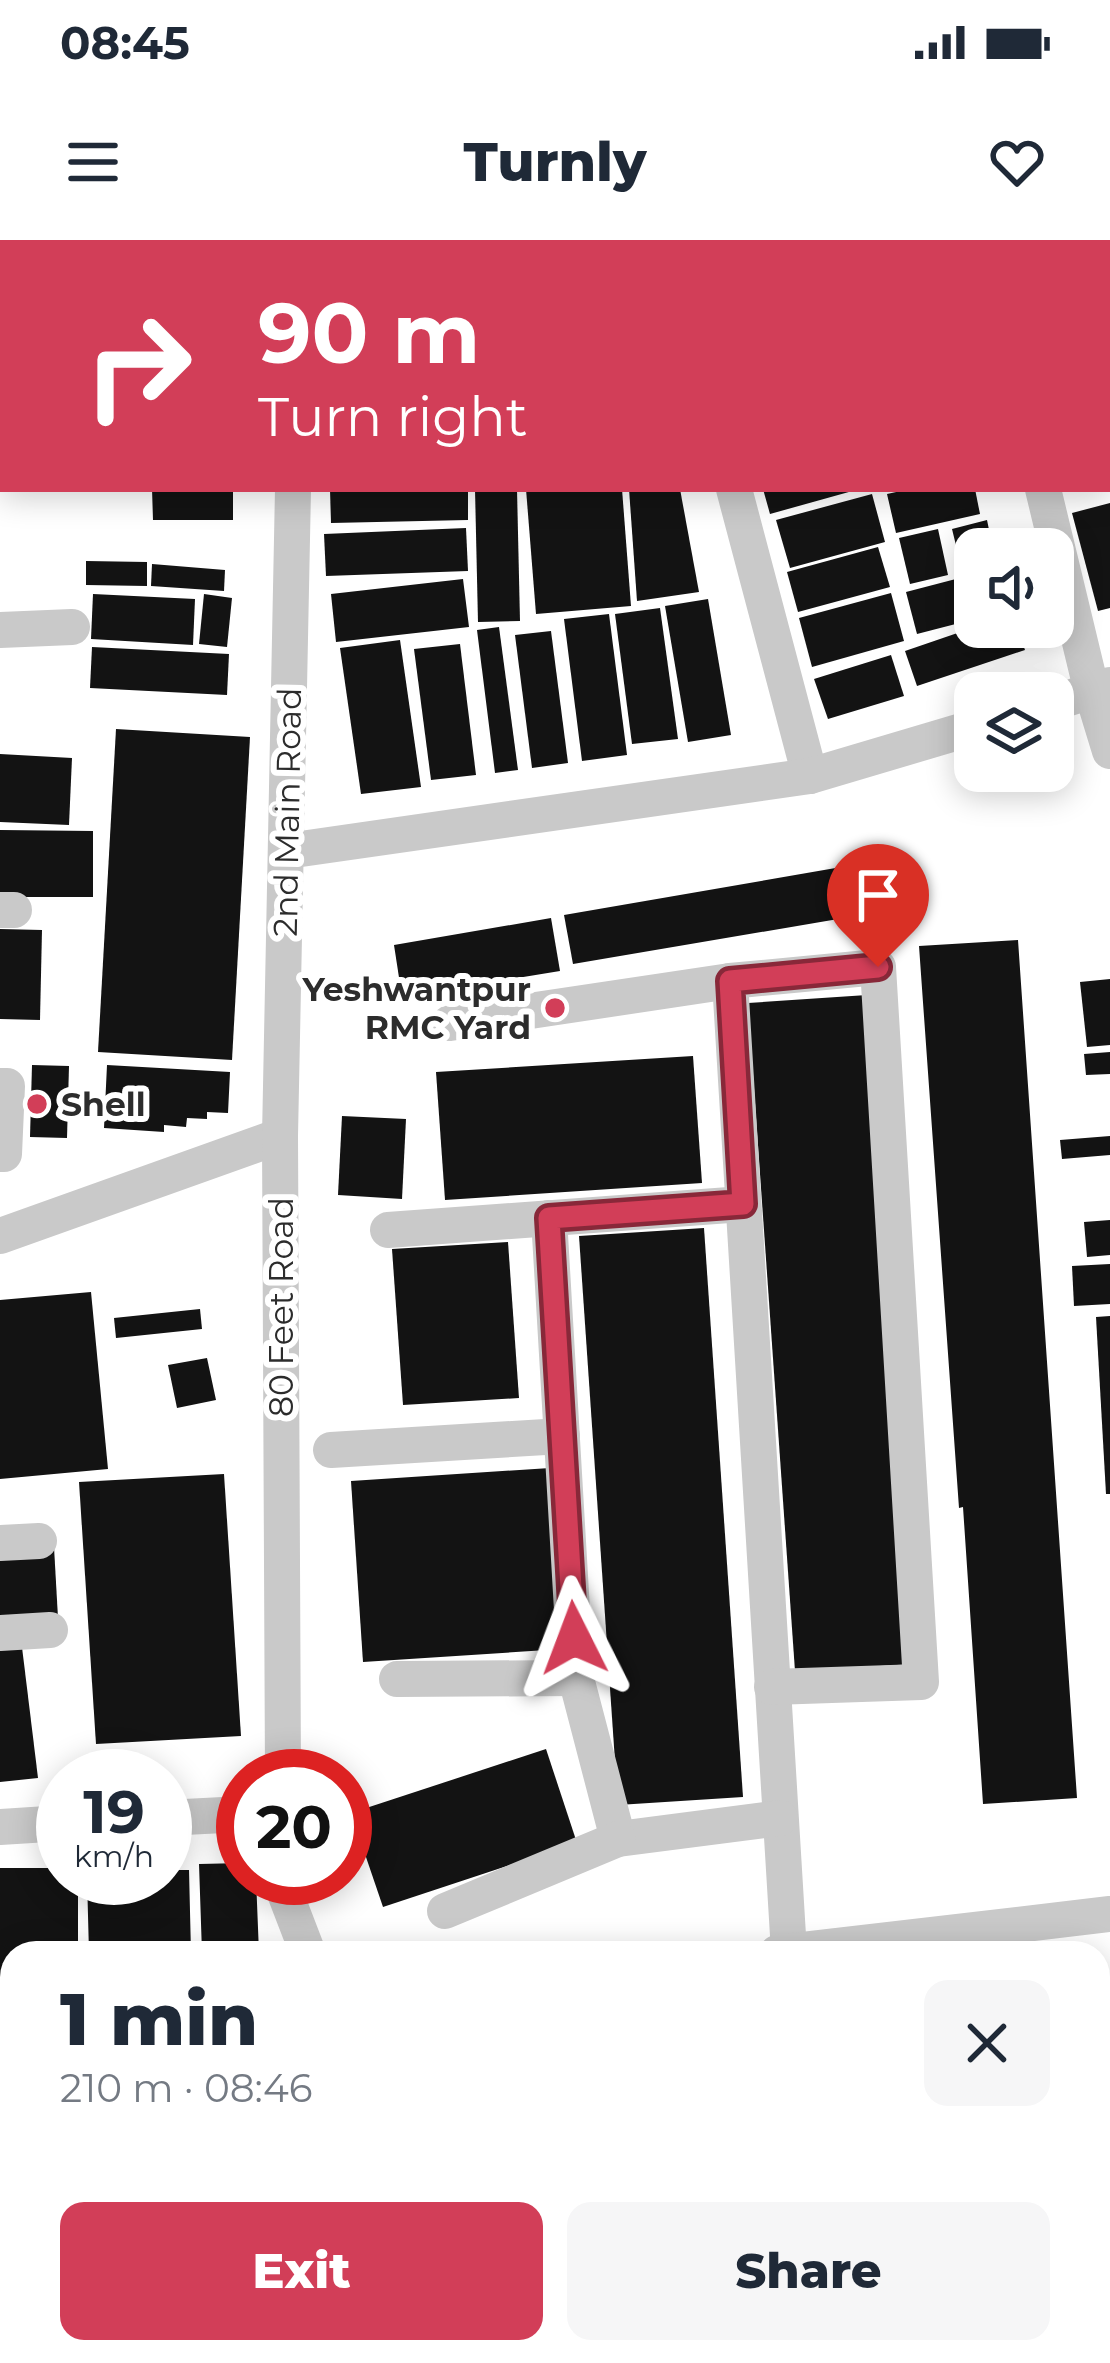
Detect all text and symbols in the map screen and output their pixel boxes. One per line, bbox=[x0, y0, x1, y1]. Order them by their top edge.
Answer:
text: 08:45 bbox=[60, 15, 190, 70]
icon: menu bbox=[60, 129, 126, 195]
text: Turnly bbox=[464, 129, 646, 195]
icon: heart bbox=[984, 129, 1050, 195]
text: 90 m bbox=[258, 282, 480, 384]
icon: right bbox=[60, 288, 216, 444]
text: Turn right bbox=[258, 384, 528, 450]
map controls bbox=[954, 528, 1074, 792]
button: sound bbox=[954, 528, 1074, 648]
button: layers bbox=[954, 672, 1074, 792]
street label: 2nd Main Road bbox=[265, 687, 309, 937]
pin bbox=[827, 844, 929, 967]
icon: arrive bbox=[845, 862, 911, 928]
place label: Yeshwantpur RMC Yard bbox=[301, 969, 531, 1047]
marker: Yeshwantpur RMC Yard bbox=[542, 995, 568, 1021]
place label: Shell bbox=[61, 1084, 146, 1124]
marker: Shell bbox=[24, 1091, 50, 1117]
street label: 80 Feet Road bbox=[261, 1197, 301, 1417]
position arrow bbox=[511, 1575, 637, 1701]
speed limit sign: 20 bbox=[216, 1749, 372, 1905]
text: 19 bbox=[83, 1775, 145, 1848]
text: km/h bbox=[74, 1838, 154, 1875]
text: 1 min bbox=[60, 1975, 258, 2063]
button: close bbox=[924, 1980, 1050, 2106]
text: 210 m · 08:46 bbox=[60, 2064, 312, 2112]
button: Exit bbox=[60, 2202, 543, 2340]
button: Share bbox=[567, 2202, 1050, 2340]

